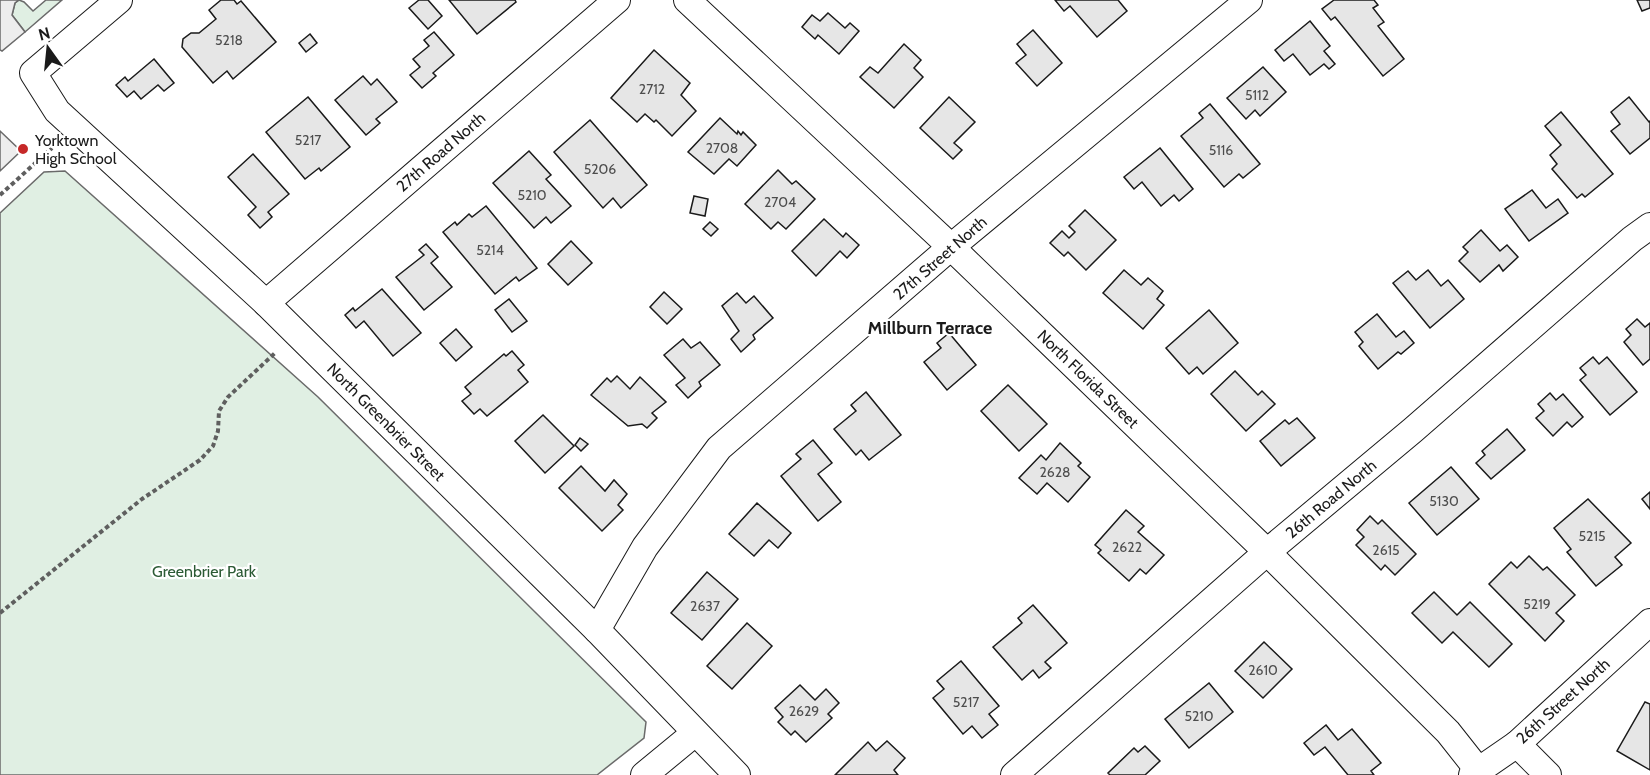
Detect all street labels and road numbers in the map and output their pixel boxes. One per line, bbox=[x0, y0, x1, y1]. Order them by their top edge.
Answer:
street label: 27th Road North bbox=[393, 108, 489, 196]
street label: 27th Street North bbox=[889, 212, 991, 304]
street label: North Florida Street bbox=[1034, 326, 1143, 433]
street label: North Greenbrier Street bbox=[323, 359, 449, 485]
street label: 26th Road North bbox=[1282, 456, 1380, 542]
street label: 26th Street North bbox=[1512, 654, 1614, 748]

